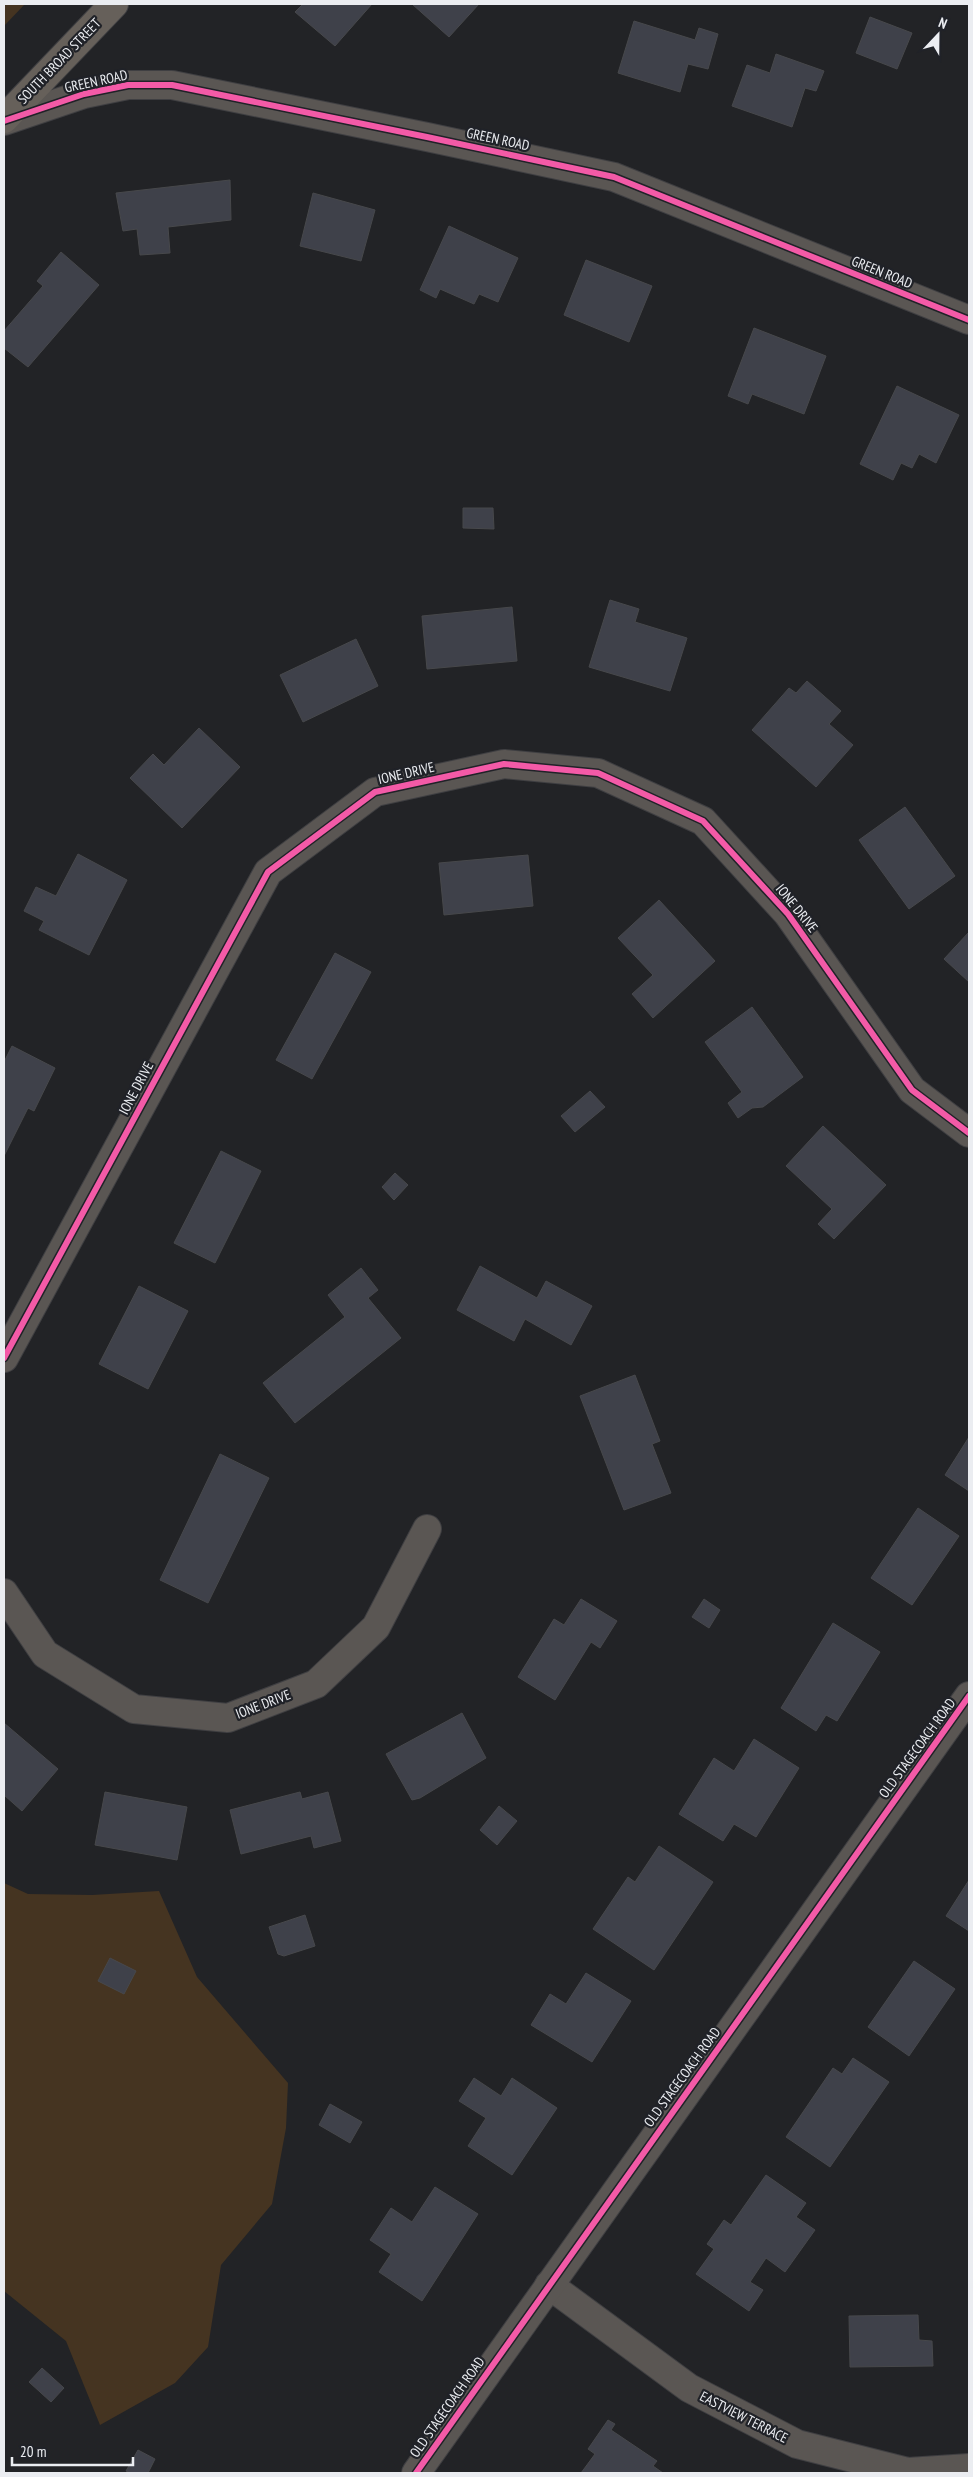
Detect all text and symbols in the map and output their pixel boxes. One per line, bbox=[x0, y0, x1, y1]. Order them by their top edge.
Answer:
north arrow bbox=[913, 10, 963, 60]
text: N bbox=[936, 13, 950, 33]
street label: SOUTH BROAD STREET bbox=[14, 14, 105, 108]
street label: GREEN ROAD bbox=[63, 66, 129, 96]
street label: GREEN ROAD bbox=[465, 124, 531, 154]
street label: GREEN ROAD bbox=[849, 252, 915, 292]
street label: IONE DRIVE bbox=[376, 758, 436, 788]
street label: IONE DRIVE bbox=[772, 880, 822, 936]
street label: IONE DRIVE bbox=[115, 1058, 157, 1118]
street label: IONE DRIVE bbox=[233, 1685, 293, 1723]
street label: OLD STAGECOACH ROAD bbox=[875, 1695, 959, 1801]
street label: OLD STAGECOACH ROAD bbox=[640, 2024, 724, 2130]
street label: OLD STAGECOACH ROAD bbox=[406, 2353, 488, 2461]
street label: EASTVIEW TERRACE bbox=[697, 2387, 791, 2447]
scale bar bbox=[12, 2434, 134, 2466]
text: 20 m bbox=[20, 2442, 46, 2461]

